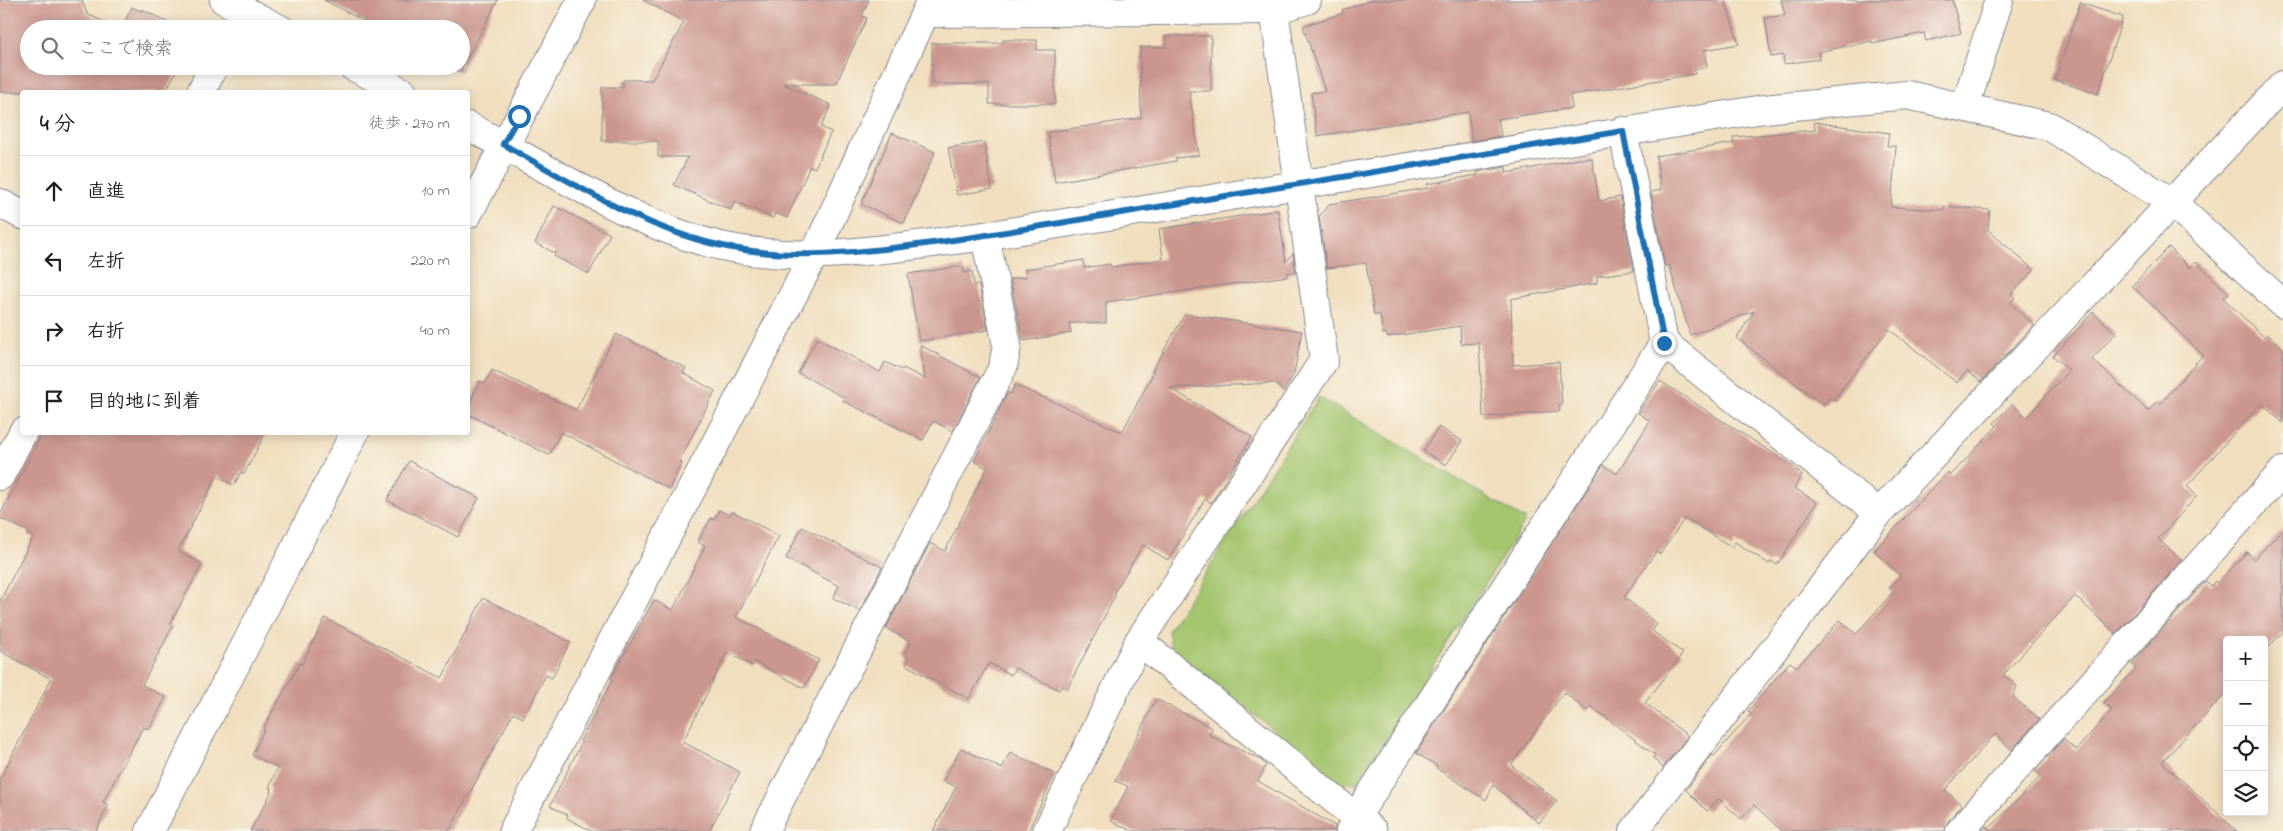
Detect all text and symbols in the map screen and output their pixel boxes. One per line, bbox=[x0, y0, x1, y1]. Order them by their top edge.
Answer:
search box bbox=[20, 20, 470, 75]
icon: search bbox=[38, 34, 66, 62]
text: ここで検索 bbox=[78, 36, 173, 63]
route start bbox=[508, 105, 531, 128]
text: 4 分 bbox=[40, 110, 75, 140]
text: 徒歩 · 270 m bbox=[369, 112, 450, 136]
icon: ahead bbox=[40, 177, 68, 205]
text: 直進 bbox=[87, 179, 125, 206]
text: 10 m bbox=[422, 179, 450, 203]
icon: left bbox=[40, 247, 68, 275]
text: 左折 bbox=[87, 249, 125, 276]
text: 220 m bbox=[411, 249, 450, 273]
icon: right bbox=[40, 317, 68, 345]
text: 右折 bbox=[87, 319, 125, 346]
text: 40 m bbox=[420, 319, 450, 343]
route end bbox=[1653, 332, 1676, 355]
icon: arrive bbox=[40, 387, 68, 415]
text: 目的地に到着 bbox=[87, 389, 201, 416]
map controls bbox=[2223, 636, 2268, 816]
button: + bbox=[2223, 636, 2268, 681]
button: − bbox=[2223, 681, 2268, 726]
button: locate bbox=[2223, 726, 2268, 771]
button: layers bbox=[2223, 771, 2268, 816]

